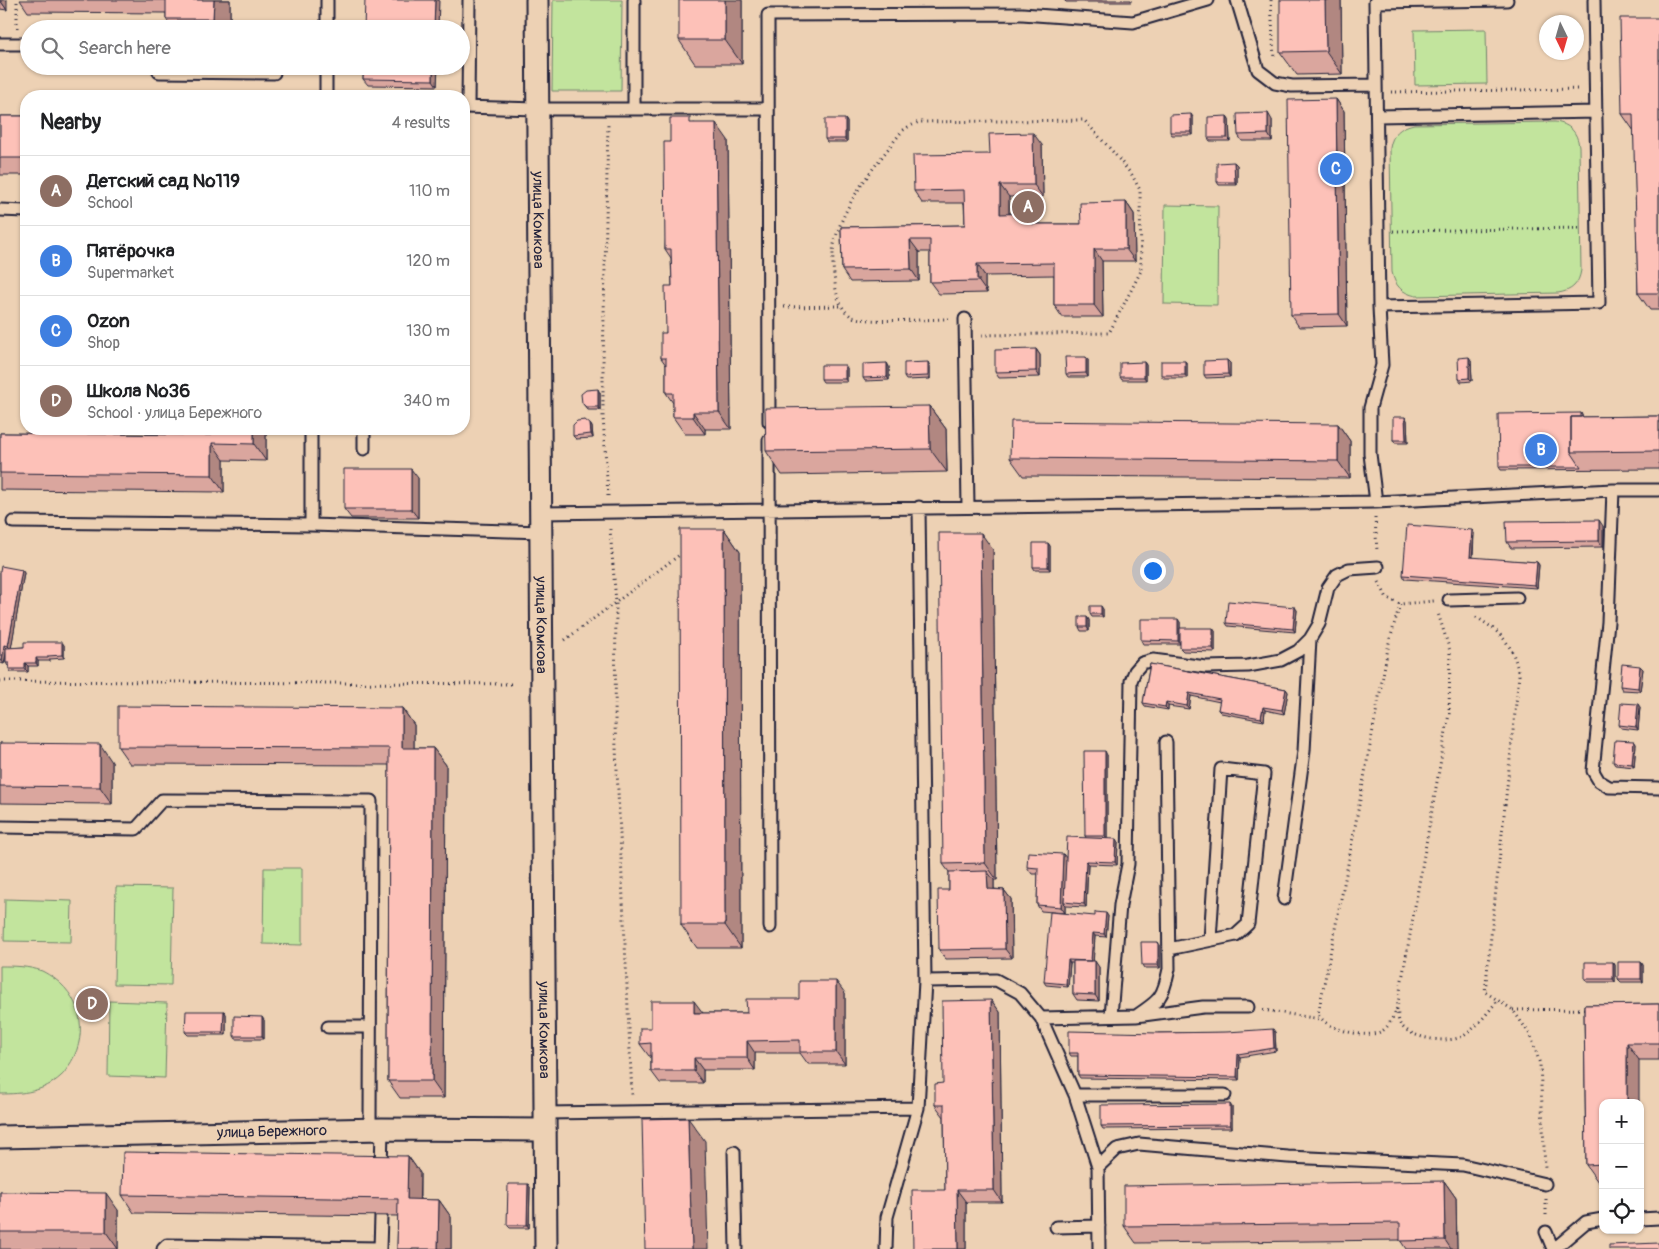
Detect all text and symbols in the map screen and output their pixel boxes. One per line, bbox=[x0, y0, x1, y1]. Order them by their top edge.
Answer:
north arrow bbox=[1539, 15, 1584, 60]
search box bbox=[20, 20, 470, 75]
icon: search bbox=[38, 34, 66, 62]
text: Search here bbox=[78, 36, 171, 60]
text: Nearby bbox=[40, 109, 101, 136]
text: 4 results bbox=[392, 113, 450, 133]
pin: C bbox=[1320, 150, 1352, 188]
text: Детский сад №119 bbox=[87, 169, 240, 193]
street label: улица Комкова bbox=[529, 170, 548, 269]
text: A bbox=[51, 181, 61, 201]
text: 110 m bbox=[409, 181, 450, 201]
pin: A bbox=[1012, 188, 1044, 226]
text: School bbox=[87, 193, 133, 213]
text: Пятёрочка bbox=[87, 239, 175, 263]
text: B bbox=[51, 251, 61, 271]
text: 120 m bbox=[406, 251, 450, 271]
text: Supermarket bbox=[87, 263, 174, 283]
text: Ozon bbox=[87, 309, 130, 333]
text: C bbox=[51, 321, 61, 341]
text: 130 m bbox=[406, 321, 450, 341]
text: Shop bbox=[87, 333, 120, 353]
text: Школа №36 bbox=[87, 379, 190, 403]
text: D bbox=[51, 391, 61, 411]
text: 340 m bbox=[403, 391, 450, 411]
text: School · улица Бережного bbox=[87, 403, 262, 423]
pin: B bbox=[1525, 431, 1557, 469]
your location bbox=[1140, 558, 1166, 584]
street label: улица Комкова bbox=[532, 575, 551, 674]
street label: улица Комкова bbox=[535, 980, 554, 1079]
pin: D bbox=[76, 985, 108, 1023]
map controls bbox=[1599, 1099, 1644, 1234]
button: + bbox=[1599, 1099, 1644, 1144]
street label: улица Бережного bbox=[216, 1121, 327, 1142]
button: − bbox=[1599, 1144, 1644, 1189]
button: locate bbox=[1599, 1189, 1644, 1234]

